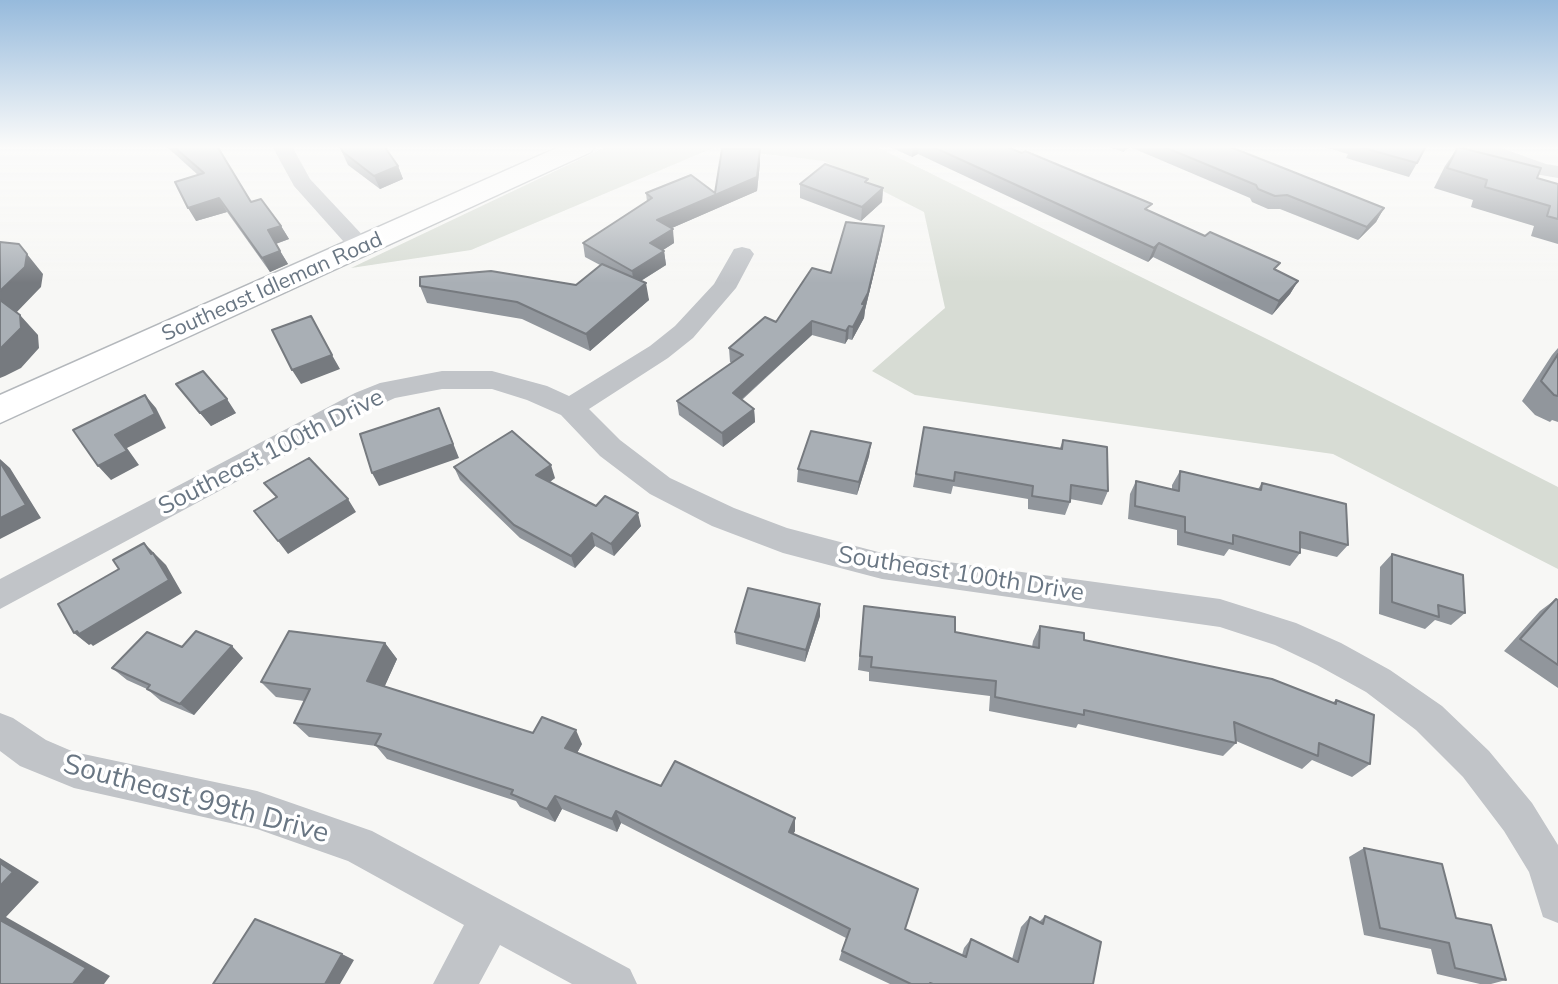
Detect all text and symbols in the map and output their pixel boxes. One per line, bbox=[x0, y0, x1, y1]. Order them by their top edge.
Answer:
street label: Southeast Idleman Road bbox=[158, 227, 386, 347]
street label: Southeast 100th Drive bbox=[154, 383, 388, 521]
street label: Southeast 100th Drive bbox=[836, 540, 1086, 608]
street label: Southeast 99th Drive bbox=[60, 747, 332, 851]

